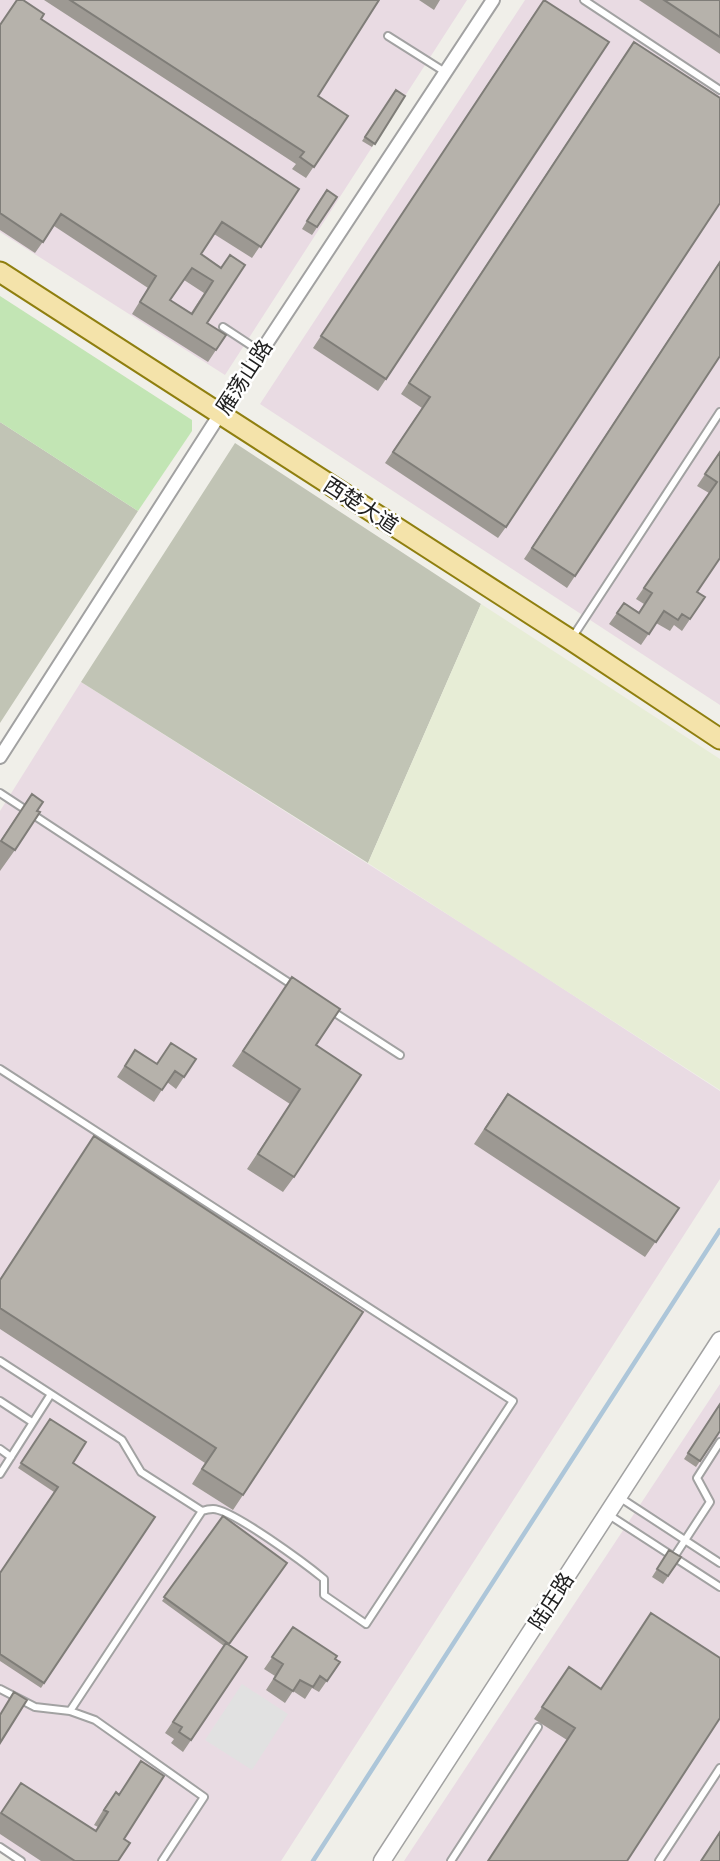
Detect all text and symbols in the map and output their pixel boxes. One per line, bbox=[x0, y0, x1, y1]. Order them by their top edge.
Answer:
street label: 雁荡山路 bbox=[210, 334, 278, 420]
street label: 西楚大道 bbox=[318, 471, 404, 539]
street label: 陆庄路 bbox=[523, 1567, 579, 1635]

